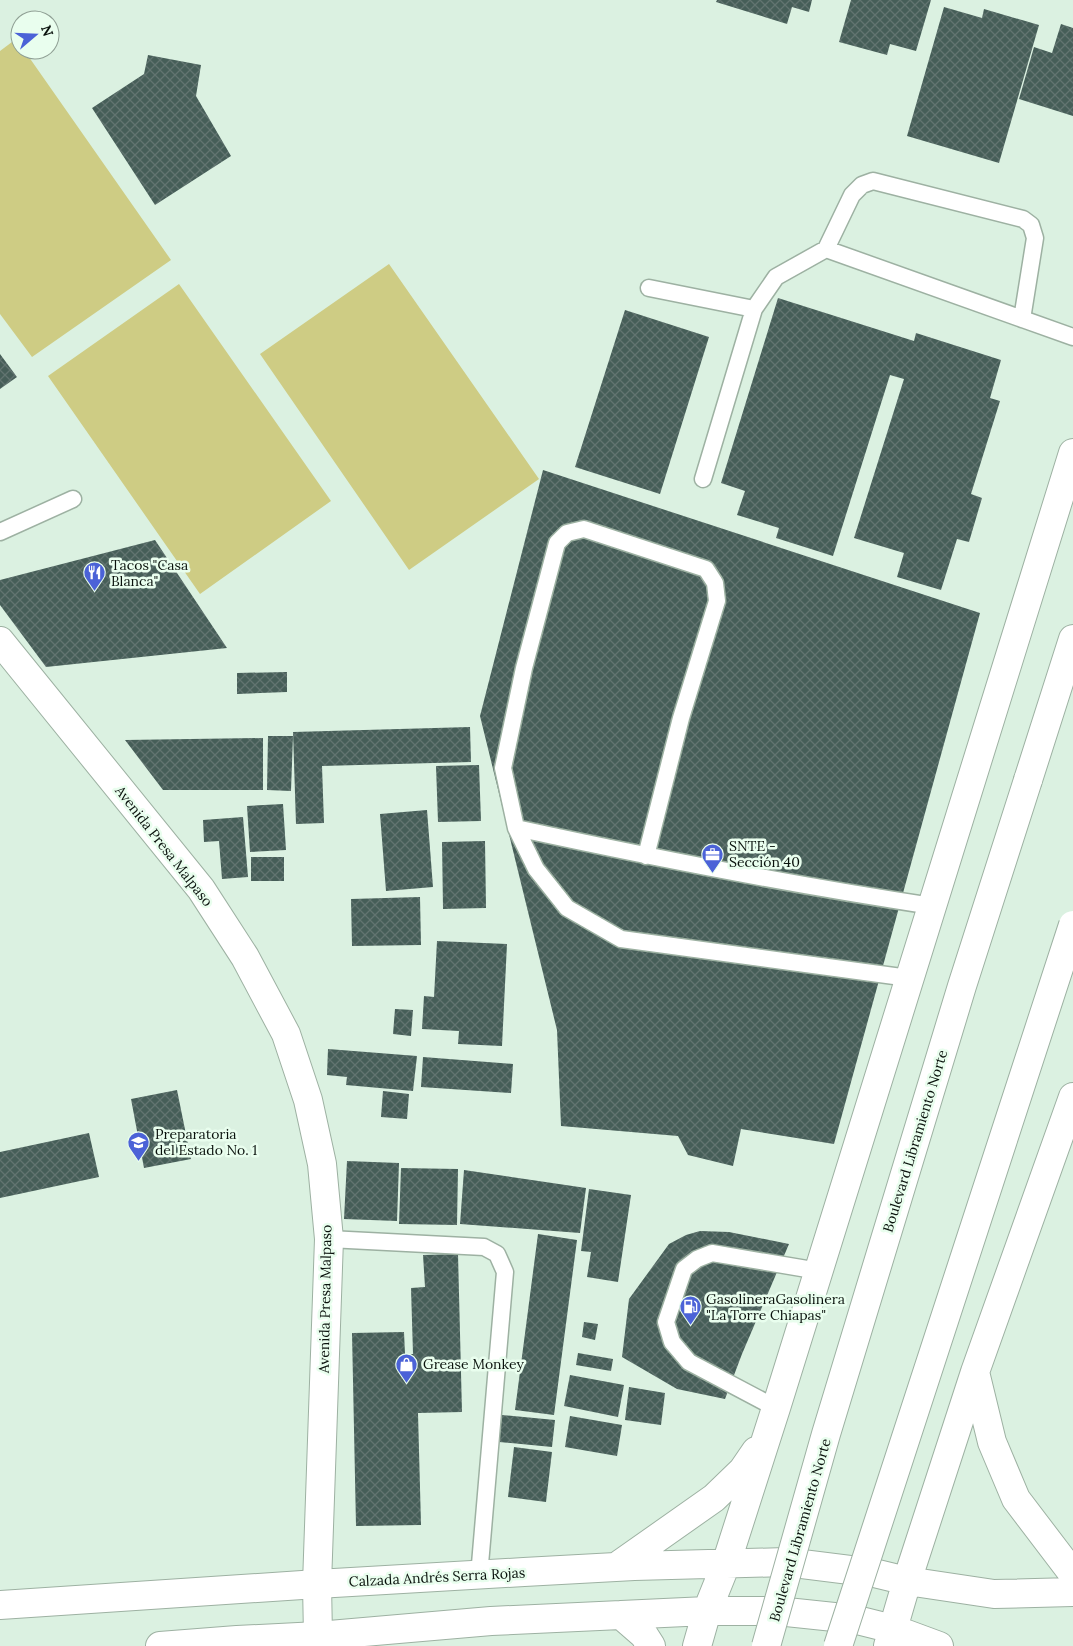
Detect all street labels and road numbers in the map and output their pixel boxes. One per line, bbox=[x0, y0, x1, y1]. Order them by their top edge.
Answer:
street label: Avenida Presa Malpaso bbox=[111, 781, 217, 910]
street label: Boulevard Libramiento Norte bbox=[879, 1047, 951, 1234]
street label: Avenida Presa Malpaso bbox=[315, 1225, 335, 1374]
street label: Boulevard Libramiento Norte bbox=[765, 1436, 835, 1624]
street label: Calzada Andrés Serra Rojas bbox=[348, 1563, 526, 1591]

